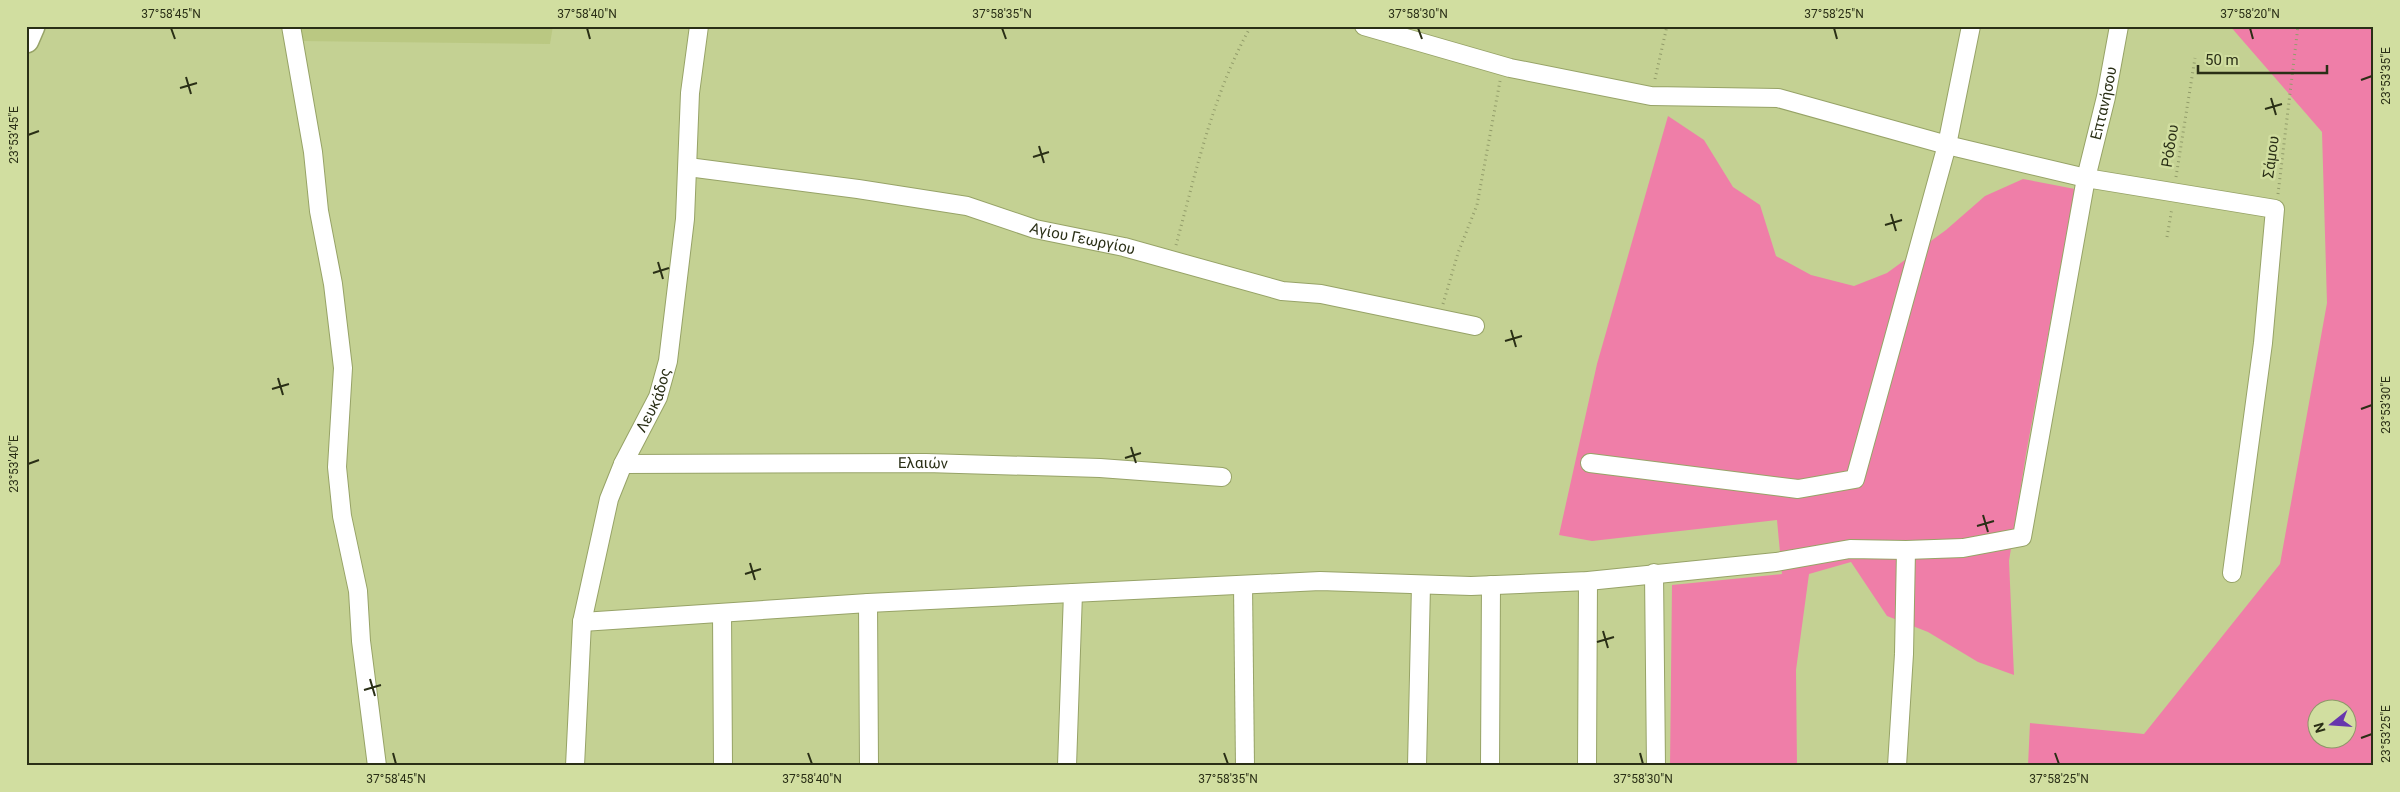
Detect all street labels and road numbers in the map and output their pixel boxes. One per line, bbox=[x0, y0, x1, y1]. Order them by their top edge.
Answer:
street label: Επτανήσου bbox=[2087, 65, 2120, 142]
street label: Ρόδου bbox=[2158, 123, 2182, 169]
street label: Σάμου bbox=[2259, 135, 2283, 179]
street label: Αγίου Γεωργίου bbox=[1027, 219, 1137, 259]
street label: Λευκάδος bbox=[632, 366, 675, 435]
street label: Ελαιών bbox=[898, 454, 948, 473]

